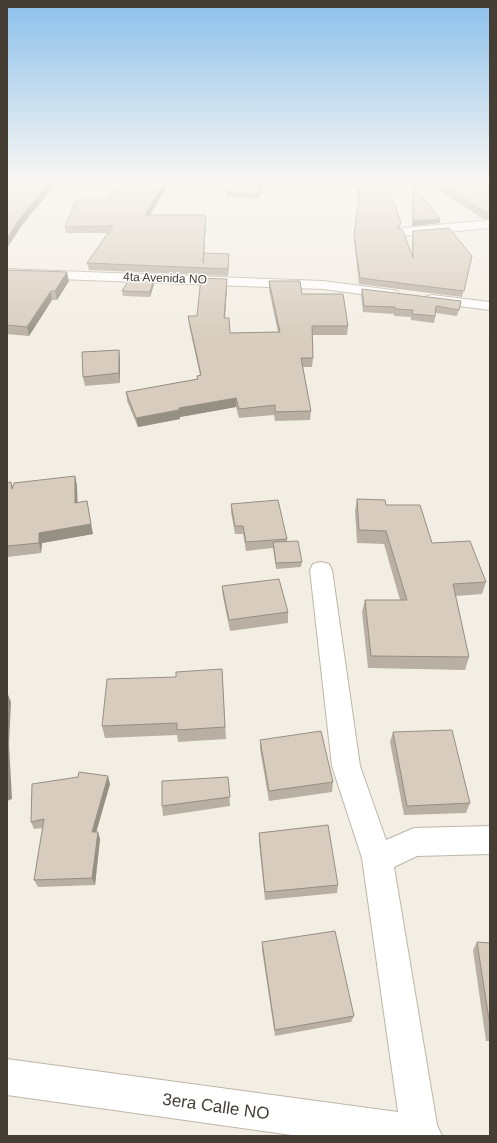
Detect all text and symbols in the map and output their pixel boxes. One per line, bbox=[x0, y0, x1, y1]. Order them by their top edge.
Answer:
street label: 4ta Avenida NO bbox=[123, 270, 207, 286]
street label: 3era Calle NO bbox=[161, 1090, 271, 1123]

